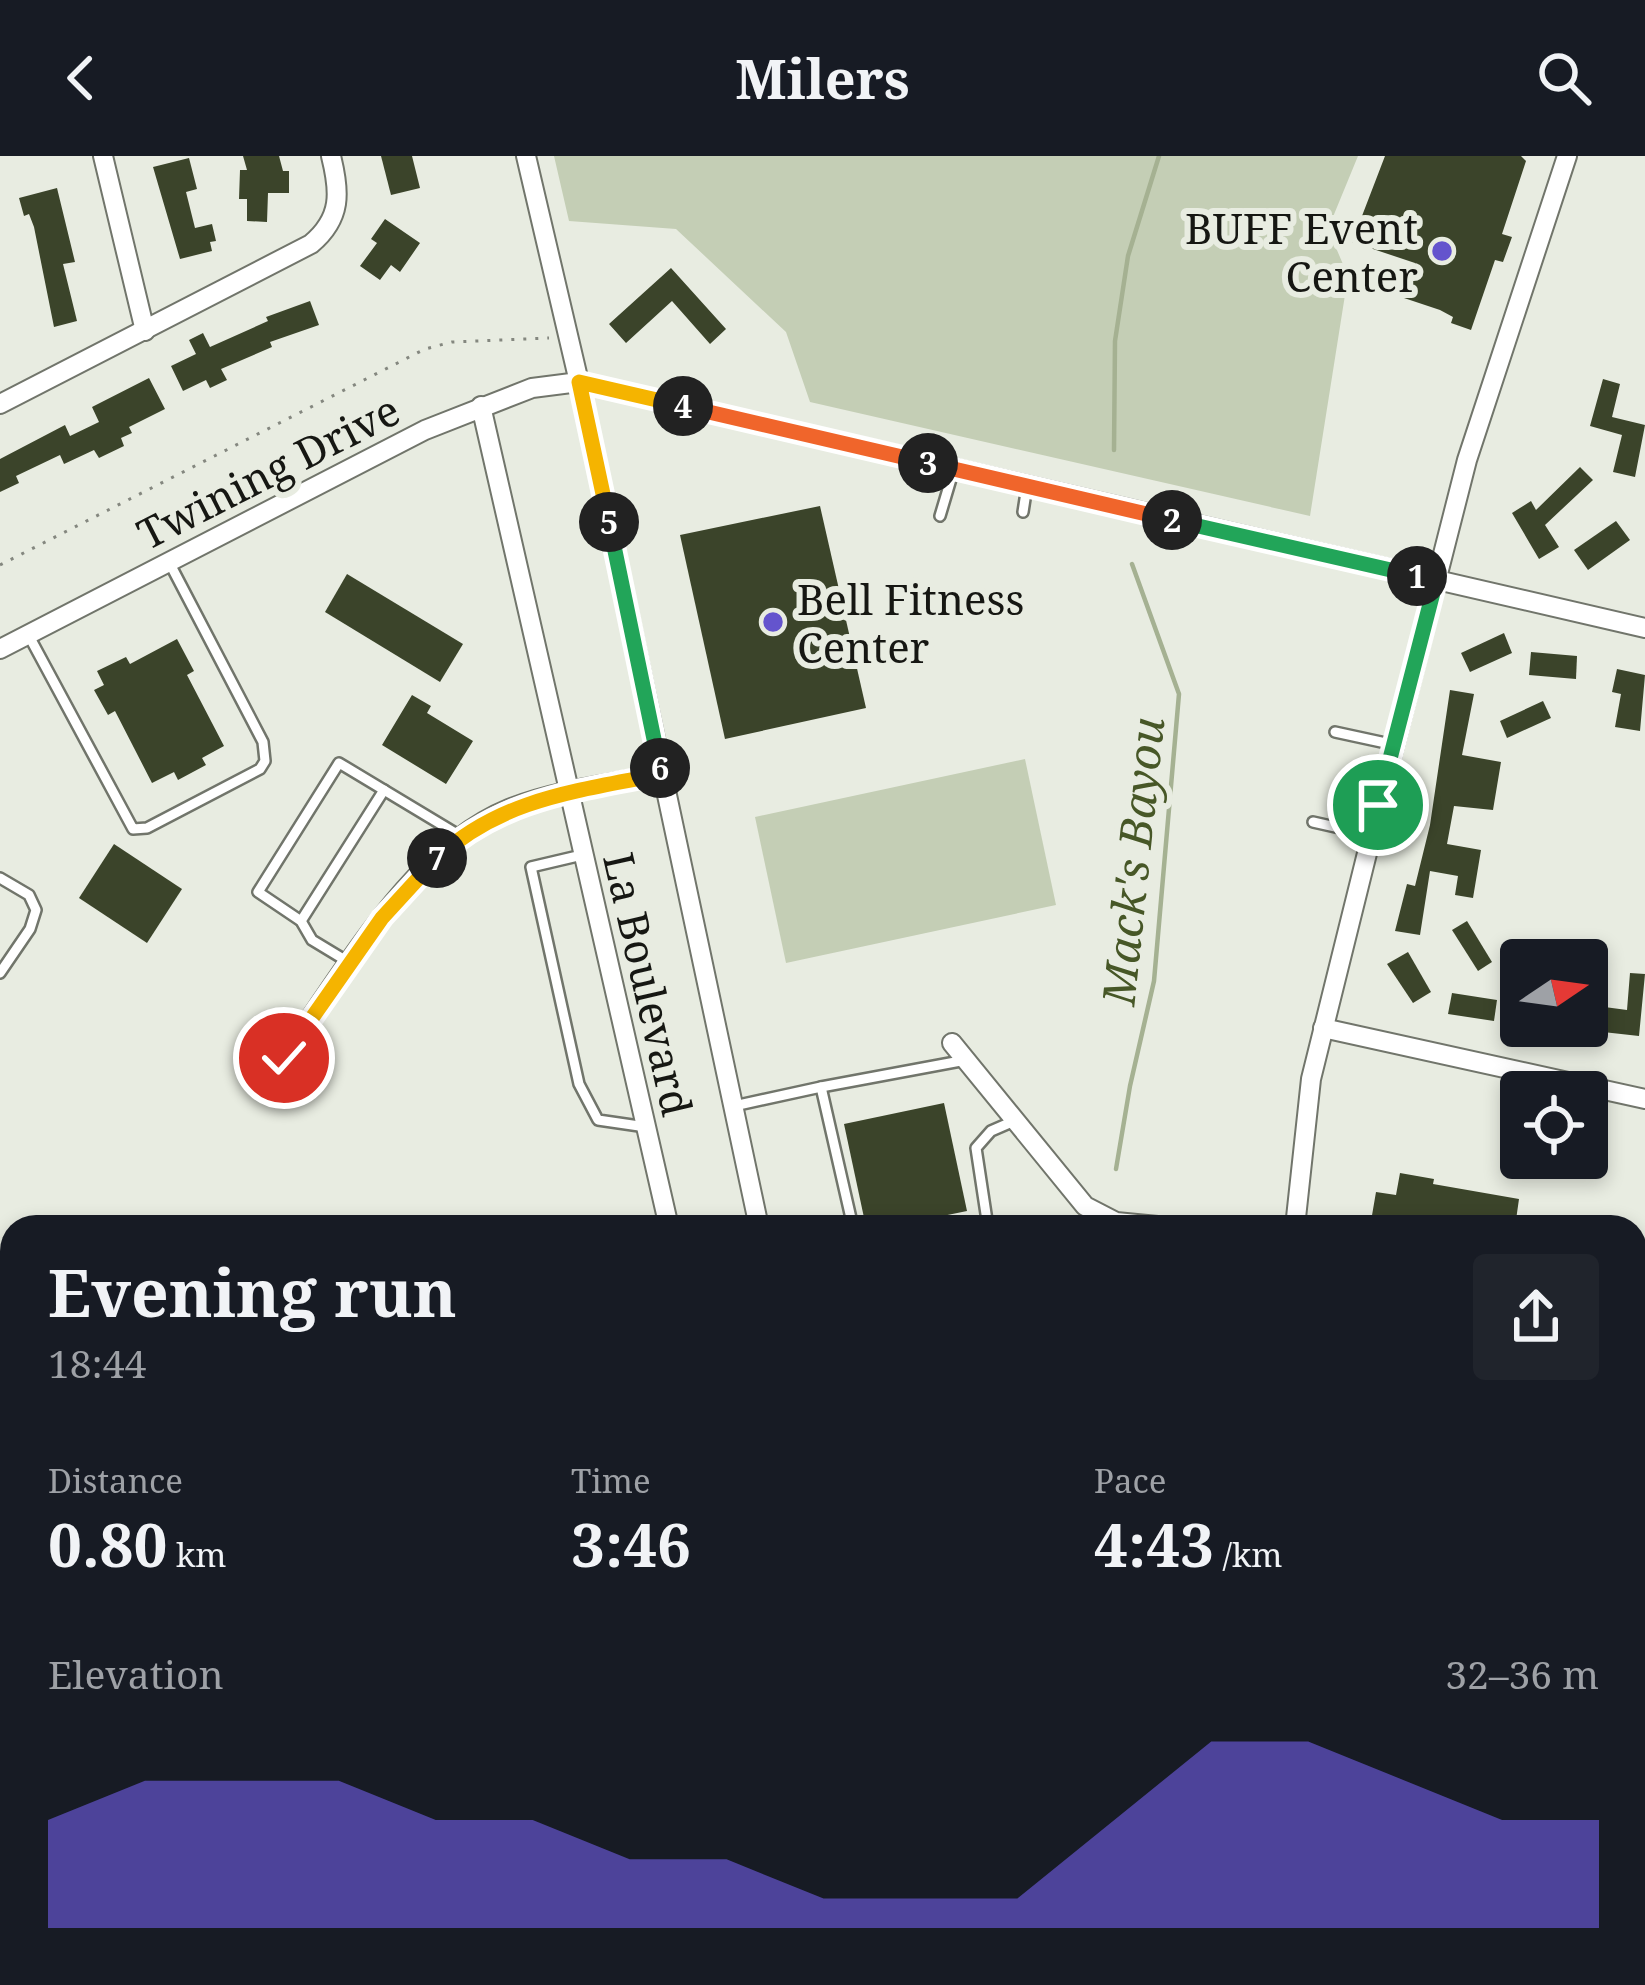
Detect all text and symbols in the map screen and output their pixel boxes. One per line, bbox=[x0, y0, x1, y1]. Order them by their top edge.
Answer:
text: Milers bbox=[735, 41, 910, 115]
icon: back bbox=[48, 45, 114, 111]
icon: search bbox=[1531, 45, 1597, 111]
place label: BUFF Event Center bbox=[1185, 199, 1418, 304]
marker: BUFF Event Center bbox=[1429, 238, 1455, 264]
pin: 4 bbox=[653, 376, 713, 436]
street label: Twining Drive bbox=[127, 380, 409, 562]
text: 4 bbox=[674, 383, 692, 428]
pin: 3 bbox=[898, 433, 958, 493]
text: 3 bbox=[919, 440, 937, 485]
pin: 2 bbox=[1142, 490, 1202, 550]
pin: 5 bbox=[579, 492, 639, 552]
text: 2 bbox=[1163, 497, 1181, 542]
text: 5 bbox=[600, 499, 618, 544]
pin: 1 bbox=[1387, 546, 1447, 606]
text: 1 bbox=[1408, 553, 1426, 598]
place label: Bell Fitness Center bbox=[797, 570, 1024, 675]
marker: Bell Fitness Center bbox=[760, 609, 786, 635]
water label: Mack's Bayou bbox=[1086, 714, 1177, 1009]
pin: 6 bbox=[630, 738, 690, 798]
text: 6 bbox=[651, 745, 669, 790]
pin bbox=[1327, 754, 1429, 856]
icon: arrive bbox=[1345, 772, 1411, 838]
pin: 7 bbox=[407, 828, 467, 888]
text: 7 bbox=[428, 835, 446, 880]
street label: La Boulevard bbox=[591, 847, 707, 1121]
north arrow bbox=[1500, 939, 1608, 1047]
map controls bbox=[1500, 939, 1608, 1179]
pin bbox=[233, 1007, 335, 1109]
icon: check bbox=[251, 1025, 317, 1091]
button: locate bbox=[1500, 1071, 1608, 1179]
text: Evening run bbox=[48, 1246, 457, 1336]
button: share bbox=[1473, 1254, 1599, 1380]
text: 18:44 bbox=[48, 1336, 146, 1389]
text: Distance bbox=[48, 1458, 183, 1503]
text: Time bbox=[571, 1458, 651, 1503]
text: Pace bbox=[1094, 1458, 1166, 1503]
text: 0.80 bbox=[48, 1503, 167, 1585]
text: 3:46 bbox=[571, 1503, 691, 1585]
text: 4:43 bbox=[1094, 1503, 1214, 1585]
text: km bbox=[167, 1532, 226, 1577]
text: /km bbox=[1214, 1532, 1283, 1577]
text: Elevation bbox=[48, 1647, 224, 1700]
text: 32–36 m bbox=[1445, 1647, 1599, 1700]

